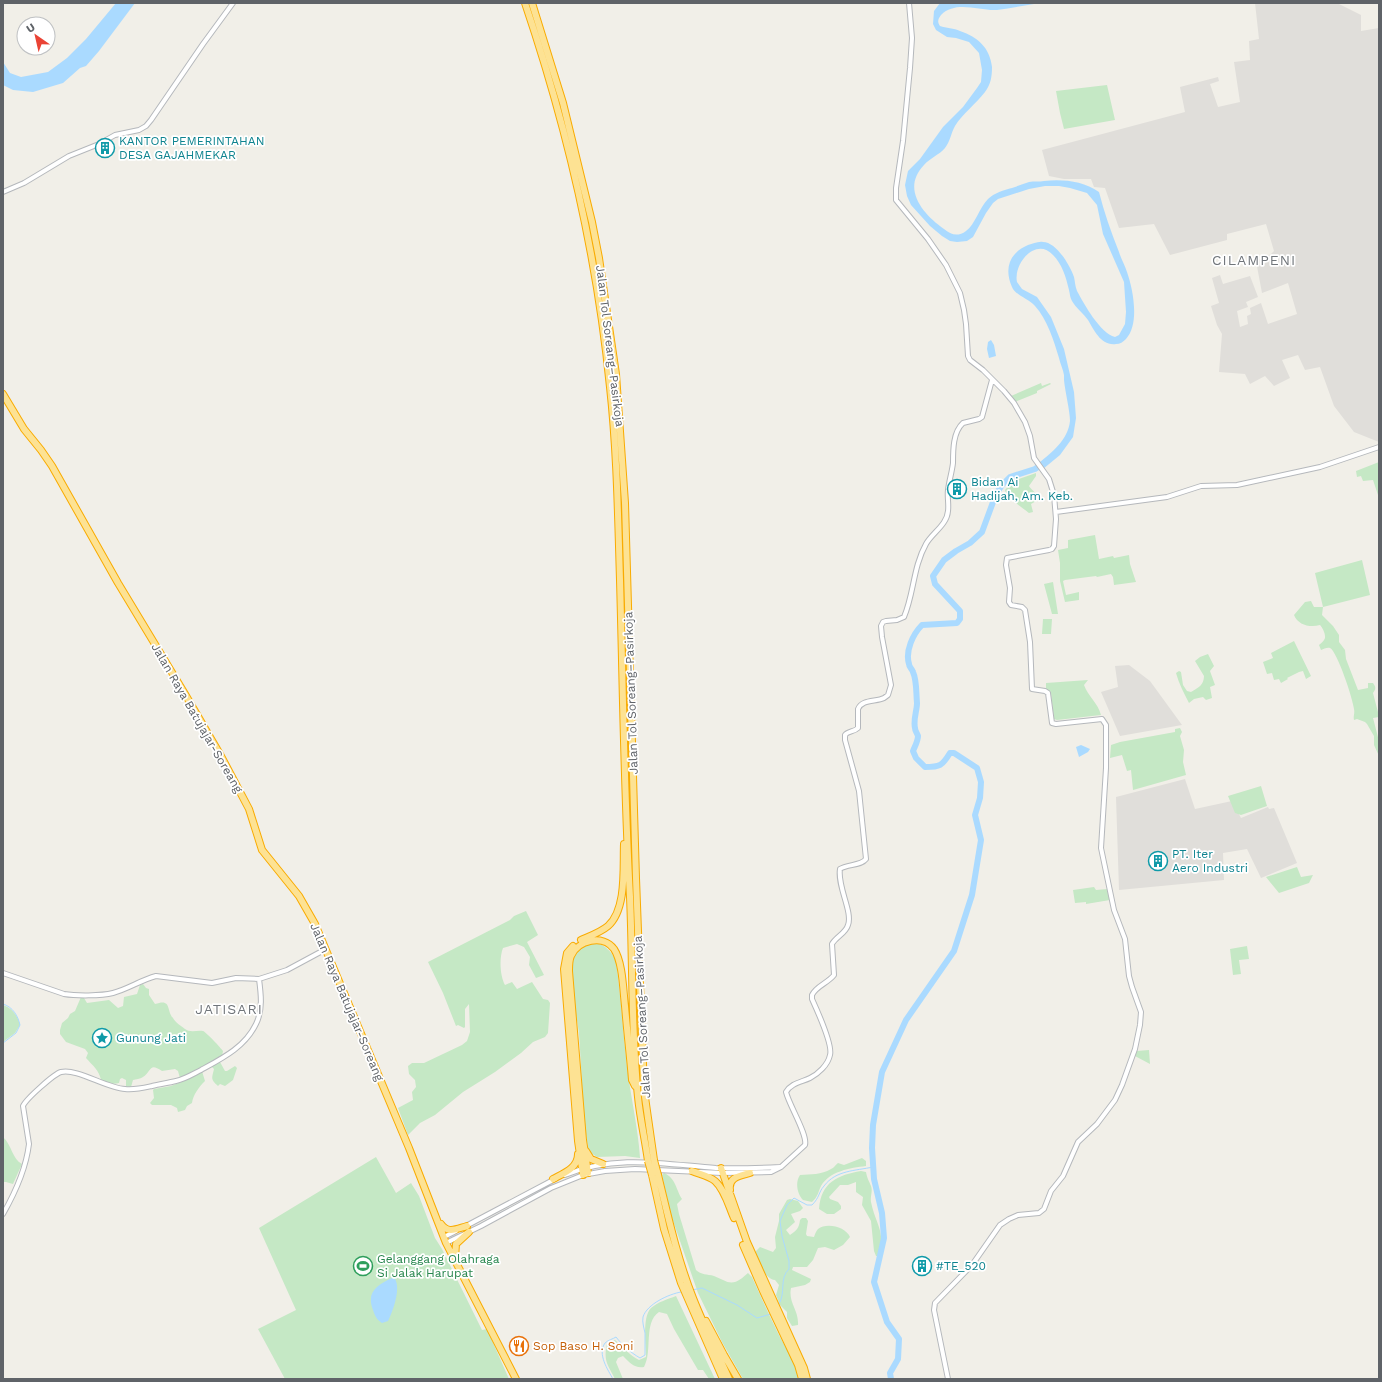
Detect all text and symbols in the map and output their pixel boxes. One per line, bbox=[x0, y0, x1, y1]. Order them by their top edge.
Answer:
north arrow bbox=[16, 16, 56, 56]
text: U bbox=[24, 20, 38, 36]
place label: KANTOR PEMERINTAHAN DESA GAJAHMEKAR bbox=[119, 134, 264, 162]
building icon: KANTOR PEMERINTAHAN DESA GAJAHMEKAR bbox=[94, 137, 116, 159]
district label: CILAMPENI bbox=[1212, 252, 1296, 268]
street label: Jalan Tol Soreang–Pasirkoja bbox=[593, 264, 627, 428]
place label: Bidan Ai Hadijah, Am. Keb. bbox=[971, 475, 1073, 503]
building icon: Bidan Ai Hadijah, Am. Keb. bbox=[946, 478, 968, 500]
street label: Jalan Tol Soreang–Pasirkoja bbox=[621, 611, 641, 775]
street label: Jalan Raya Batujajar-Soreang bbox=[148, 641, 246, 796]
place label: PT. Iter Aero Industri bbox=[1172, 847, 1248, 875]
building icon: PT. Iter Aero Industri bbox=[1147, 850, 1169, 872]
street label: Jalan Raya Batujajar-Soreang bbox=[307, 921, 387, 1084]
street label: Jalan Tol Soreang–Pasirkoja bbox=[631, 935, 653, 1099]
district label: JATISARI bbox=[195, 1001, 263, 1017]
place icon: Gunung Jati bbox=[91, 1027, 113, 1049]
place label: Gunung Jati bbox=[116, 1031, 186, 1045]
place label: Gelanggang Olahraga Si Jalak Harupat bbox=[377, 1252, 500, 1280]
sports icon: Gelanggang Olahraga Si Jalak Harupat bbox=[352, 1255, 374, 1277]
building icon: #TE_520 bbox=[911, 1255, 933, 1277]
place label: #TE_520 bbox=[936, 1259, 986, 1273]
restaurant icon: Sop Baso H. Soni bbox=[508, 1335, 530, 1357]
place label: Sop Baso H. Soni bbox=[533, 1339, 633, 1353]

